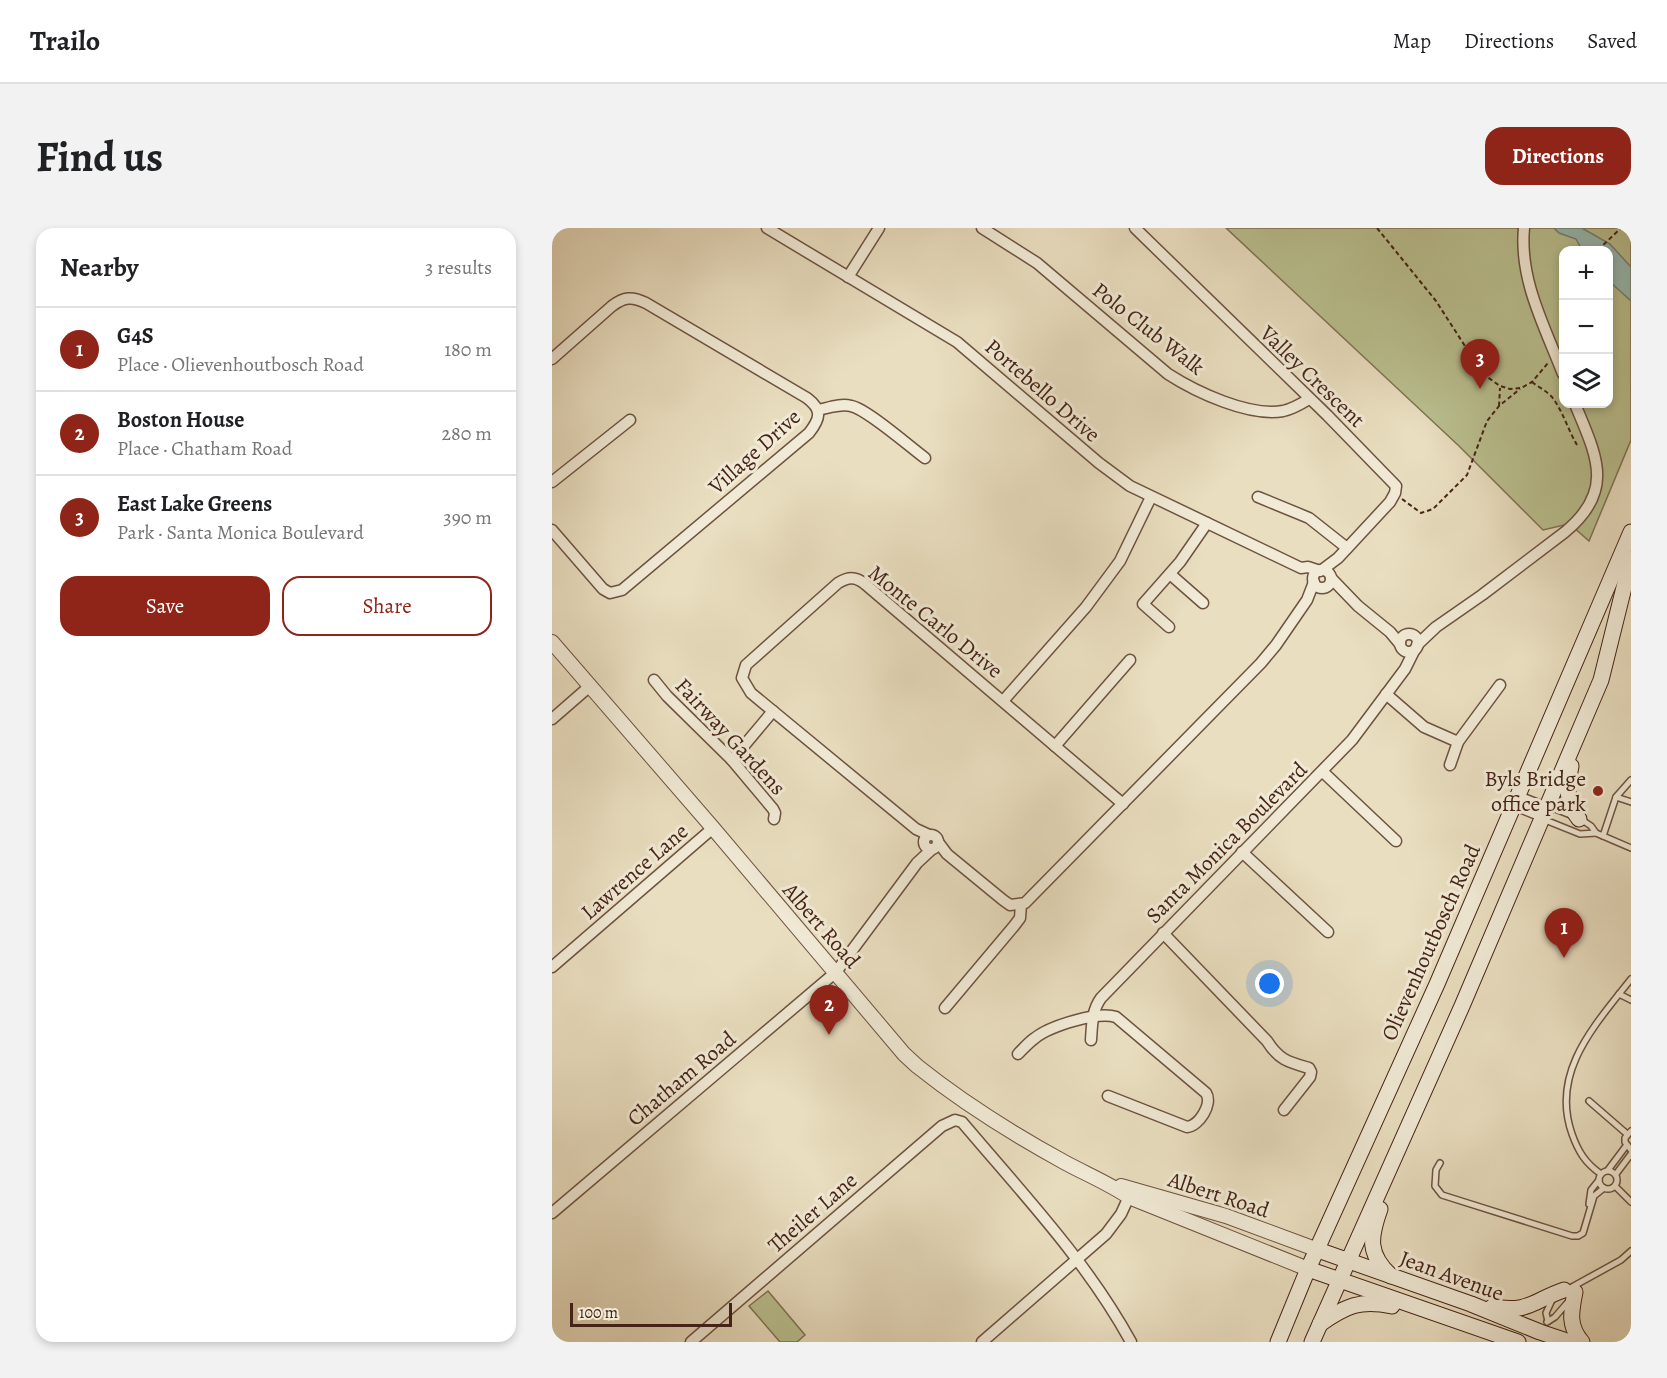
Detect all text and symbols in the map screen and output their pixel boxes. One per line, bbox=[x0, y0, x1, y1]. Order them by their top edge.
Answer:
text: Trailo bbox=[30, 22, 100, 60]
text: Map bbox=[1393, 27, 1431, 55]
text: Directions bbox=[1464, 27, 1554, 55]
text: Saved bbox=[1587, 27, 1637, 55]
button: Directions bbox=[1485, 127, 1631, 185]
text: Find us bbox=[36, 128, 163, 185]
map controls bbox=[1559, 246, 1613, 408]
button: + bbox=[1559, 246, 1613, 300]
text: Nearby bbox=[60, 250, 139, 285]
text: 3 results bbox=[425, 254, 492, 281]
street label: Polo Club Walk bbox=[1086, 276, 1211, 382]
button: − bbox=[1559, 300, 1613, 354]
street label: Valley Crescent bbox=[1253, 318, 1371, 434]
text: G4S bbox=[117, 321, 154, 351]
street label: Portebello Drive bbox=[978, 332, 1107, 449]
text: 1 bbox=[76, 336, 83, 363]
text: 180 m bbox=[444, 336, 492, 363]
pin: 3 bbox=[1460, 340, 1500, 389]
text: Place · Olievenhoutbosch Road bbox=[117, 351, 364, 378]
button: layers bbox=[1559, 354, 1613, 408]
street label: Village Drive bbox=[701, 402, 807, 502]
text: Boston House bbox=[117, 405, 244, 435]
text: 2 bbox=[75, 420, 84, 447]
text: 280 m bbox=[442, 420, 492, 447]
text: Place · Chatham Road bbox=[117, 435, 293, 462]
text: East Lake Greens bbox=[117, 489, 272, 519]
text: 3 bbox=[75, 504, 84, 531]
text: 390 m bbox=[443, 504, 492, 531]
text: Park · Santa Monica Boulevard bbox=[117, 519, 364, 546]
street label: Monte Carlo Drive bbox=[862, 558, 1009, 685]
button: Save bbox=[60, 576, 270, 636]
button: Share bbox=[282, 576, 492, 636]
street label: Fairway Gardens bbox=[668, 672, 792, 802]
street label: Santa Monica Boulevard bbox=[1139, 755, 1314, 930]
place label: Byls Bridge office park bbox=[1484, 764, 1586, 819]
marker: Byls Bridge office park bbox=[1591, 784, 1605, 798]
street label: Lawrence Lane bbox=[575, 817, 695, 927]
street label: Olievenhoutbosch Road bbox=[1374, 839, 1488, 1045]
street label: Albert Road bbox=[775, 876, 867, 975]
pin: 1 bbox=[1544, 908, 1584, 958]
your location bbox=[1255, 969, 1284, 998]
pin: 2 bbox=[810, 986, 848, 1035]
street label: Chatham Road bbox=[621, 1024, 743, 1133]
street label: Albert Road bbox=[1163, 1164, 1273, 1225]
street label: Theiler Lane bbox=[762, 1166, 864, 1260]
street label: Jean Avenue bbox=[1396, 1243, 1508, 1309]
scale bar bbox=[570, 1300, 732, 1328]
text: 100 m bbox=[579, 1302, 618, 1324]

